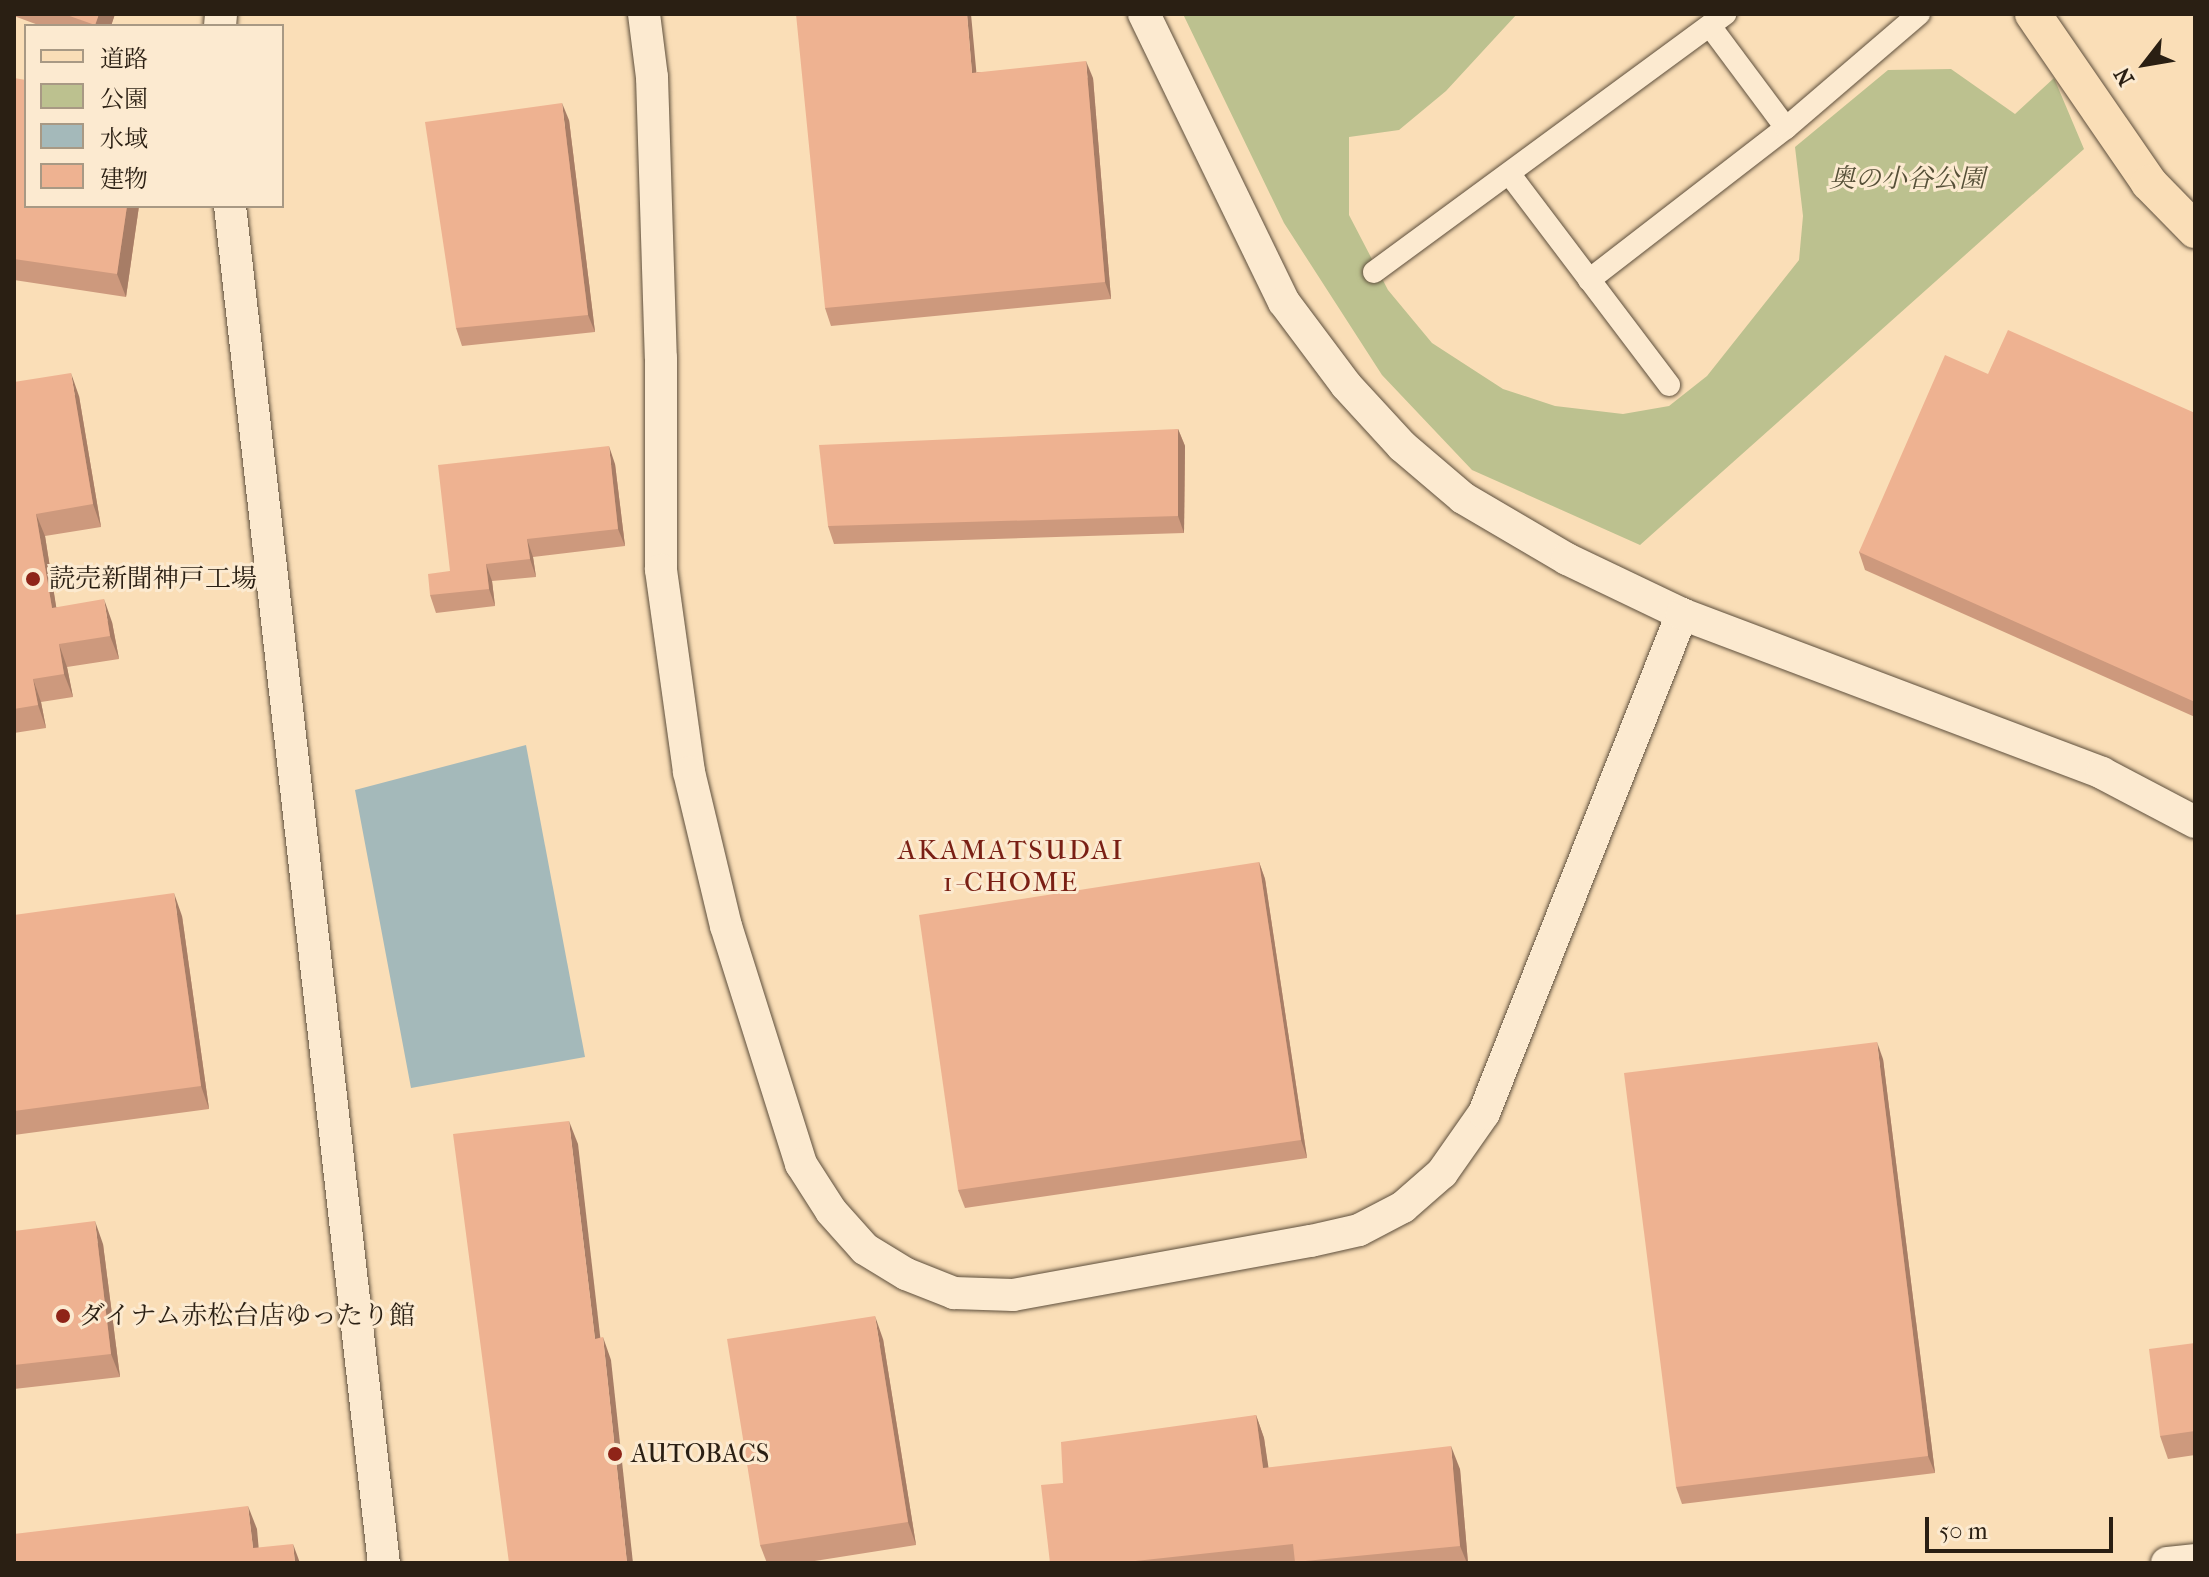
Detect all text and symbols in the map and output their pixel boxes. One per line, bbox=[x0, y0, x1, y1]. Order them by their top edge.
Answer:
legend bbox=[24, 24, 284, 208]
north arrow bbox=[2105, 24, 2185, 104]
text: 道路 bbox=[100, 45, 148, 73]
text: N bbox=[2109, 63, 2140, 90]
text: 公園 bbox=[100, 85, 148, 113]
text: 水域 bbox=[100, 125, 148, 153]
park label: 奥の小谷公園 bbox=[1829, 163, 1985, 195]
text: 建物 bbox=[100, 165, 148, 193]
place label: 読売新聞神戸工場 bbox=[49, 563, 257, 595]
marker: 読売新聞神戸工場 bbox=[24, 570, 42, 588]
district label: AKAMATSUDAI 1-CHOME bbox=[898, 833, 1124, 899]
place label: ダイナム赤松台店ゆったり館 bbox=[79, 1300, 417, 1332]
marker: ダイナム赤松台店ゆったり館 bbox=[54, 1307, 72, 1325]
place label: AUTOBACS bbox=[631, 1438, 769, 1470]
marker: AUTOBACS bbox=[606, 1445, 624, 1463]
scale bar bbox=[1929, 1501, 2117, 1551]
text: 50 m bbox=[1939, 1517, 1988, 1545]

